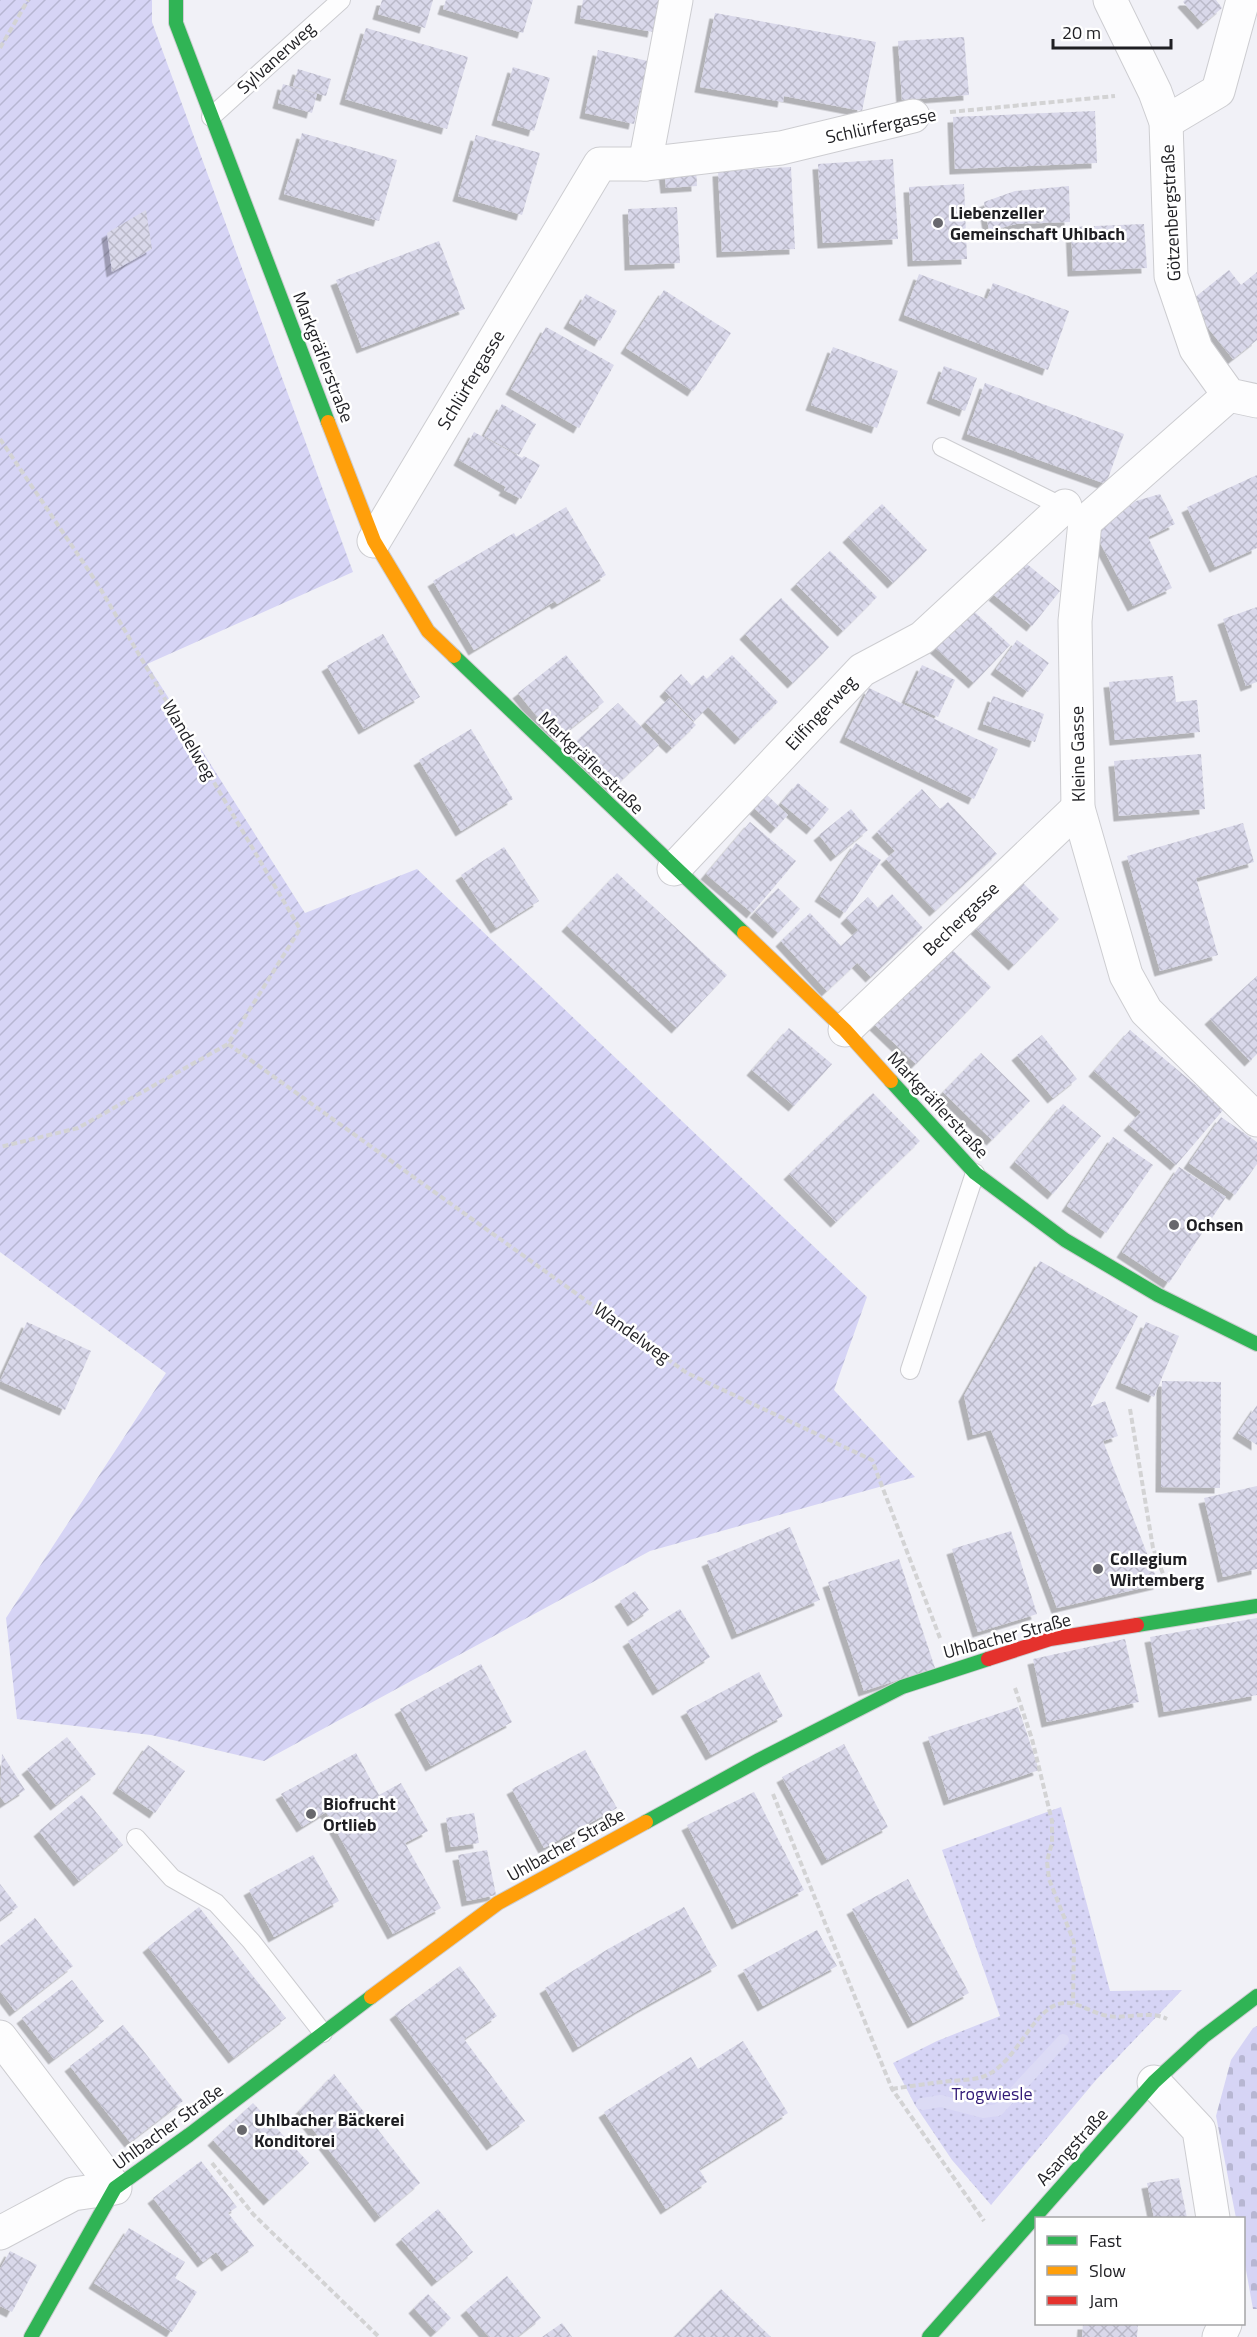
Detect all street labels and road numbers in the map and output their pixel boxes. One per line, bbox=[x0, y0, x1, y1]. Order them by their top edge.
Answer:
street label: Sylvanerweg bbox=[231, 15, 321, 100]
street label: Schlürfergasse bbox=[823, 101, 939, 150]
street label: Götzenbergstraße bbox=[1153, 144, 1188, 282]
street label: Markgräflerstraße bbox=[286, 288, 361, 426]
street label: Schlürfergasse bbox=[430, 325, 511, 435]
street label: Eilfingerweg bbox=[779, 669, 863, 756]
street label: Wandelweg bbox=[155, 694, 223, 785]
street label: Markgräflerstraße bbox=[532, 705, 650, 820]
street label: Kleine Gasse bbox=[1063, 706, 1092, 802]
street label: Bechergasse bbox=[916, 875, 1005, 962]
street label: Markgräflerstraße bbox=[881, 1045, 995, 1164]
street label: Wandelweg bbox=[588, 1295, 676, 1370]
street label: Uhlbacher Straße bbox=[940, 1605, 1074, 1666]
street label: Uhlbacher Straße bbox=[502, 1801, 630, 1888]
street label: Uhlbacher Straße bbox=[107, 2077, 229, 2176]
street label: Asangstraße bbox=[1029, 2102, 1114, 2192]

